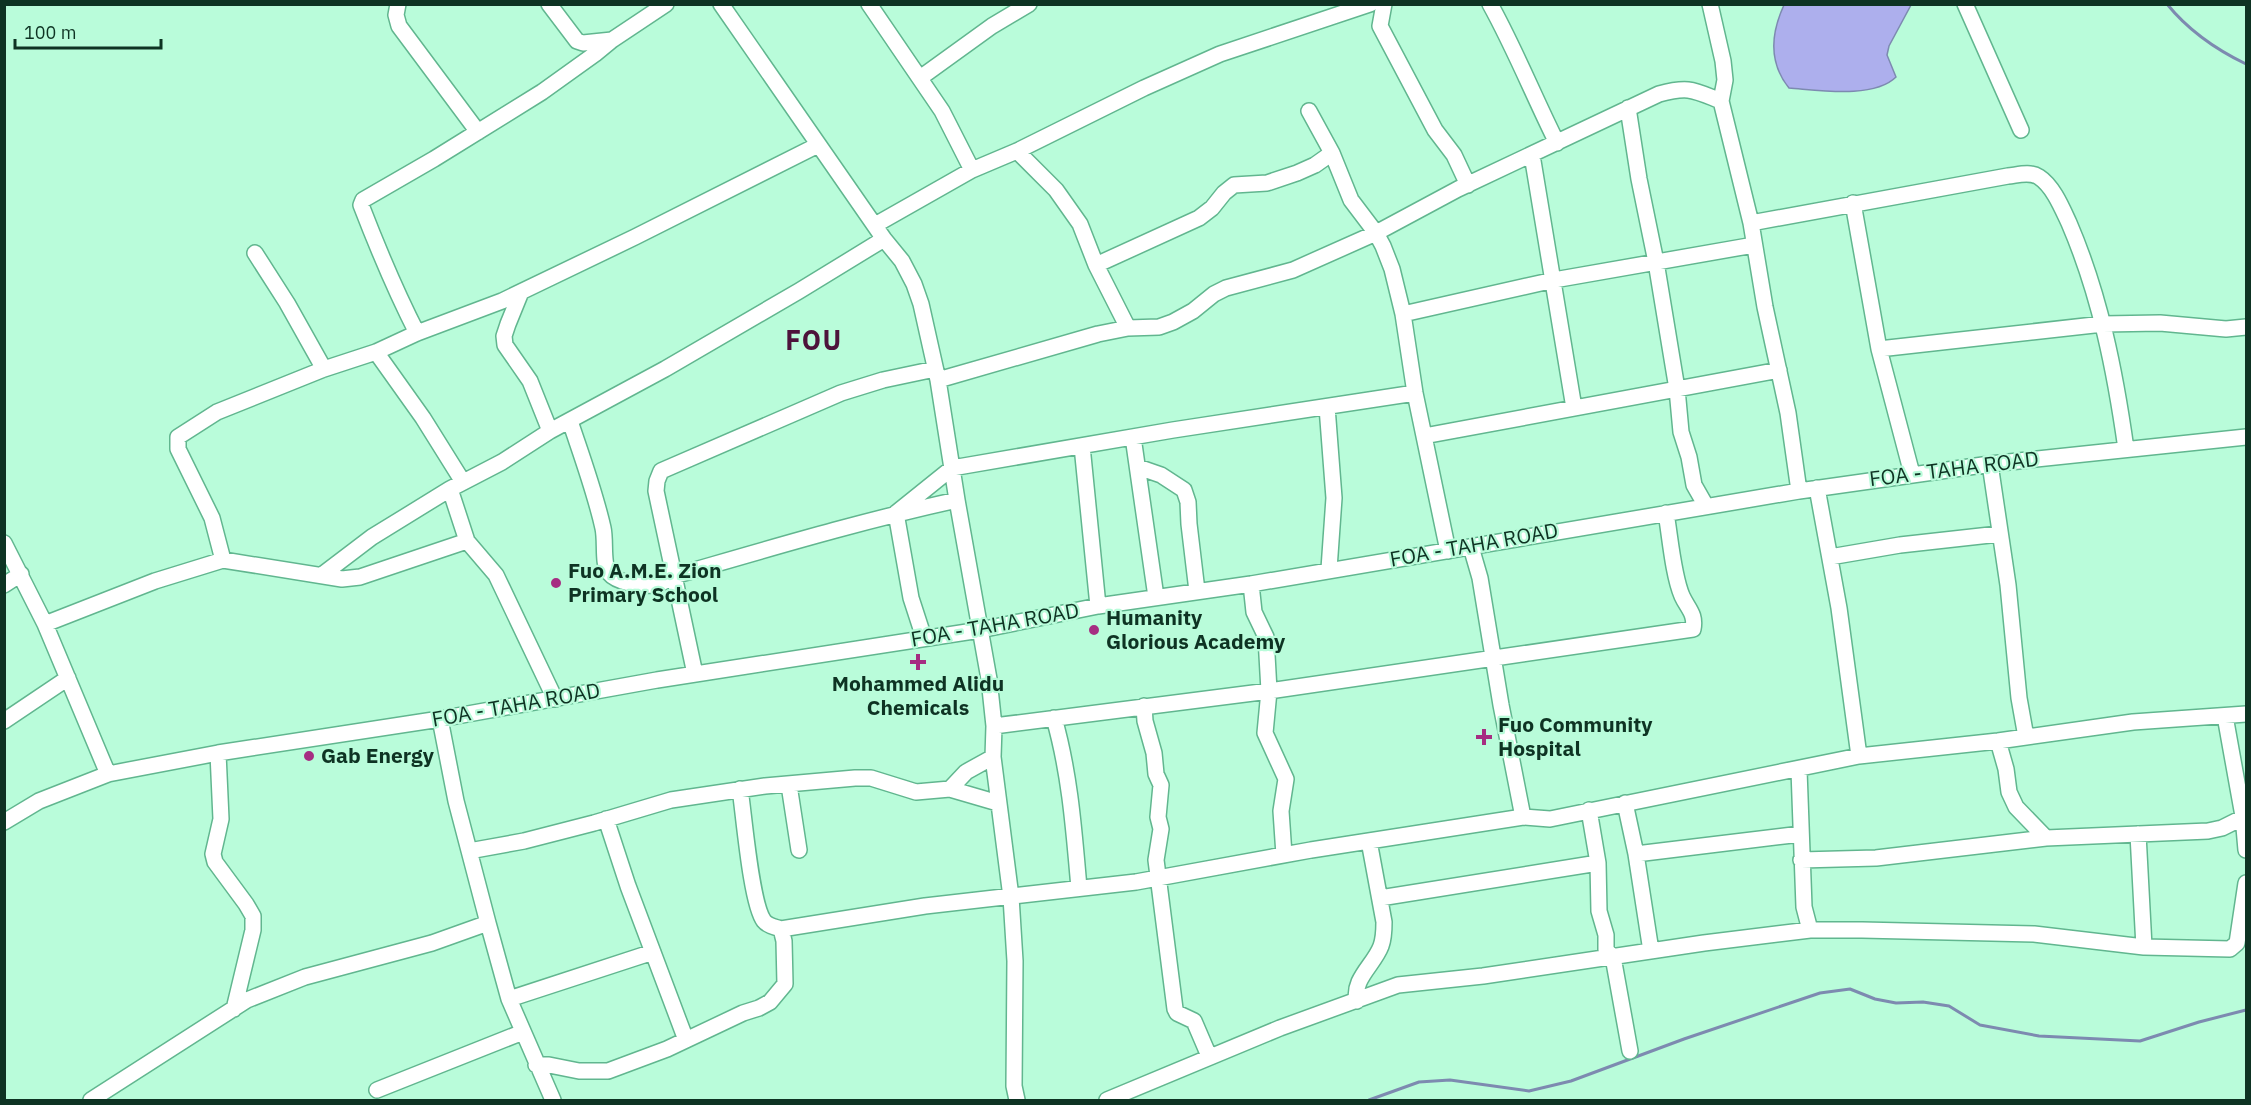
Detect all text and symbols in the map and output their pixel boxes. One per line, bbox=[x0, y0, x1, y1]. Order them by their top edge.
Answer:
scale bar bbox=[15, 12, 160, 50]
text: 100 m bbox=[24, 21, 76, 44]
district label: FOU bbox=[785, 322, 843, 357]
street label: FOA - TAHA ROAD bbox=[1868, 444, 2040, 492]
street label: FOA - TAHA ROAD bbox=[1387, 515, 1560, 573]
place label: Fuo A.M.E. Zion Primary School bbox=[568, 556, 721, 608]
marker: Fuo A.M.E. Zion Primary School bbox=[549, 576, 563, 590]
street label: FOA - TAHA ROAD bbox=[908, 595, 1081, 653]
place label: Humanity Glorious Academy bbox=[1106, 603, 1286, 655]
marker: Humanity Glorious Academy bbox=[1087, 623, 1101, 637]
marker: Mohammed Alidu Chemicals bbox=[911, 655, 925, 669]
place label: Mohammed Alidu Chemicals bbox=[832, 669, 1004, 721]
street label: FOA - TAHA ROAD bbox=[429, 675, 602, 733]
place label: Fuo Community Hospital bbox=[1498, 710, 1653, 762]
marker: Fuo Community Hospital bbox=[1475, 728, 1493, 746]
place label: Gab Energy bbox=[321, 741, 435, 769]
marker: Gab Energy bbox=[302, 749, 316, 763]

